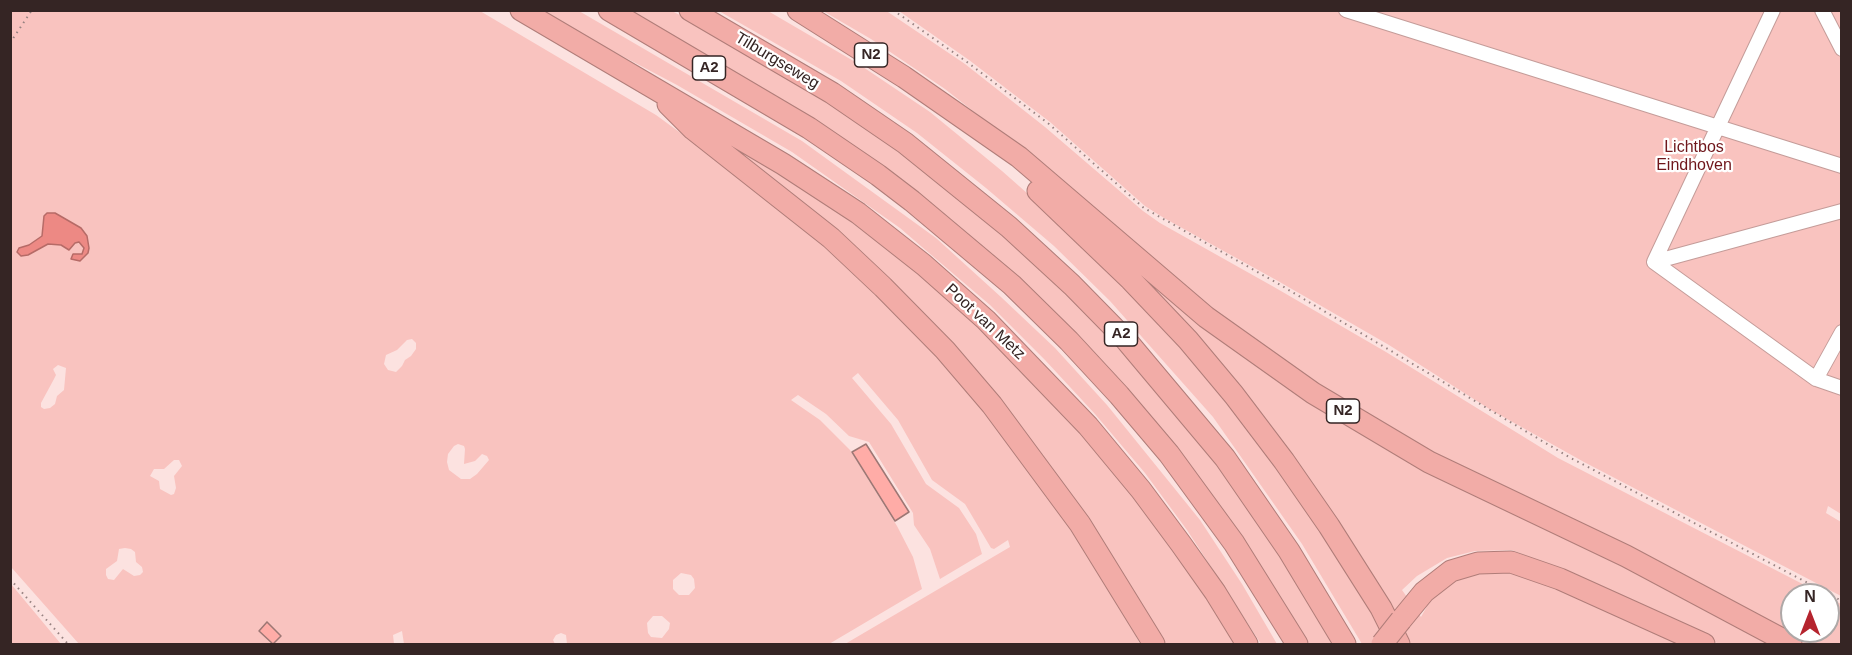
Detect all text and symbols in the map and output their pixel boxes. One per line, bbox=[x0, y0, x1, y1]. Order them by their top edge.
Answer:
street label: Tilburgseweg bbox=[732, 28, 822, 94]
road number: N2 bbox=[854, 43, 888, 67]
road number: A2 bbox=[692, 56, 726, 80]
park label: Lichtbos Eindhoven bbox=[1656, 138, 1732, 176]
street label: Poot van Metz bbox=[941, 280, 1029, 364]
road number: A2 bbox=[1104, 322, 1138, 346]
road number: N2 bbox=[1326, 399, 1360, 423]
north arrow bbox=[1780, 583, 1840, 643]
text: N bbox=[1804, 588, 1816, 605]

